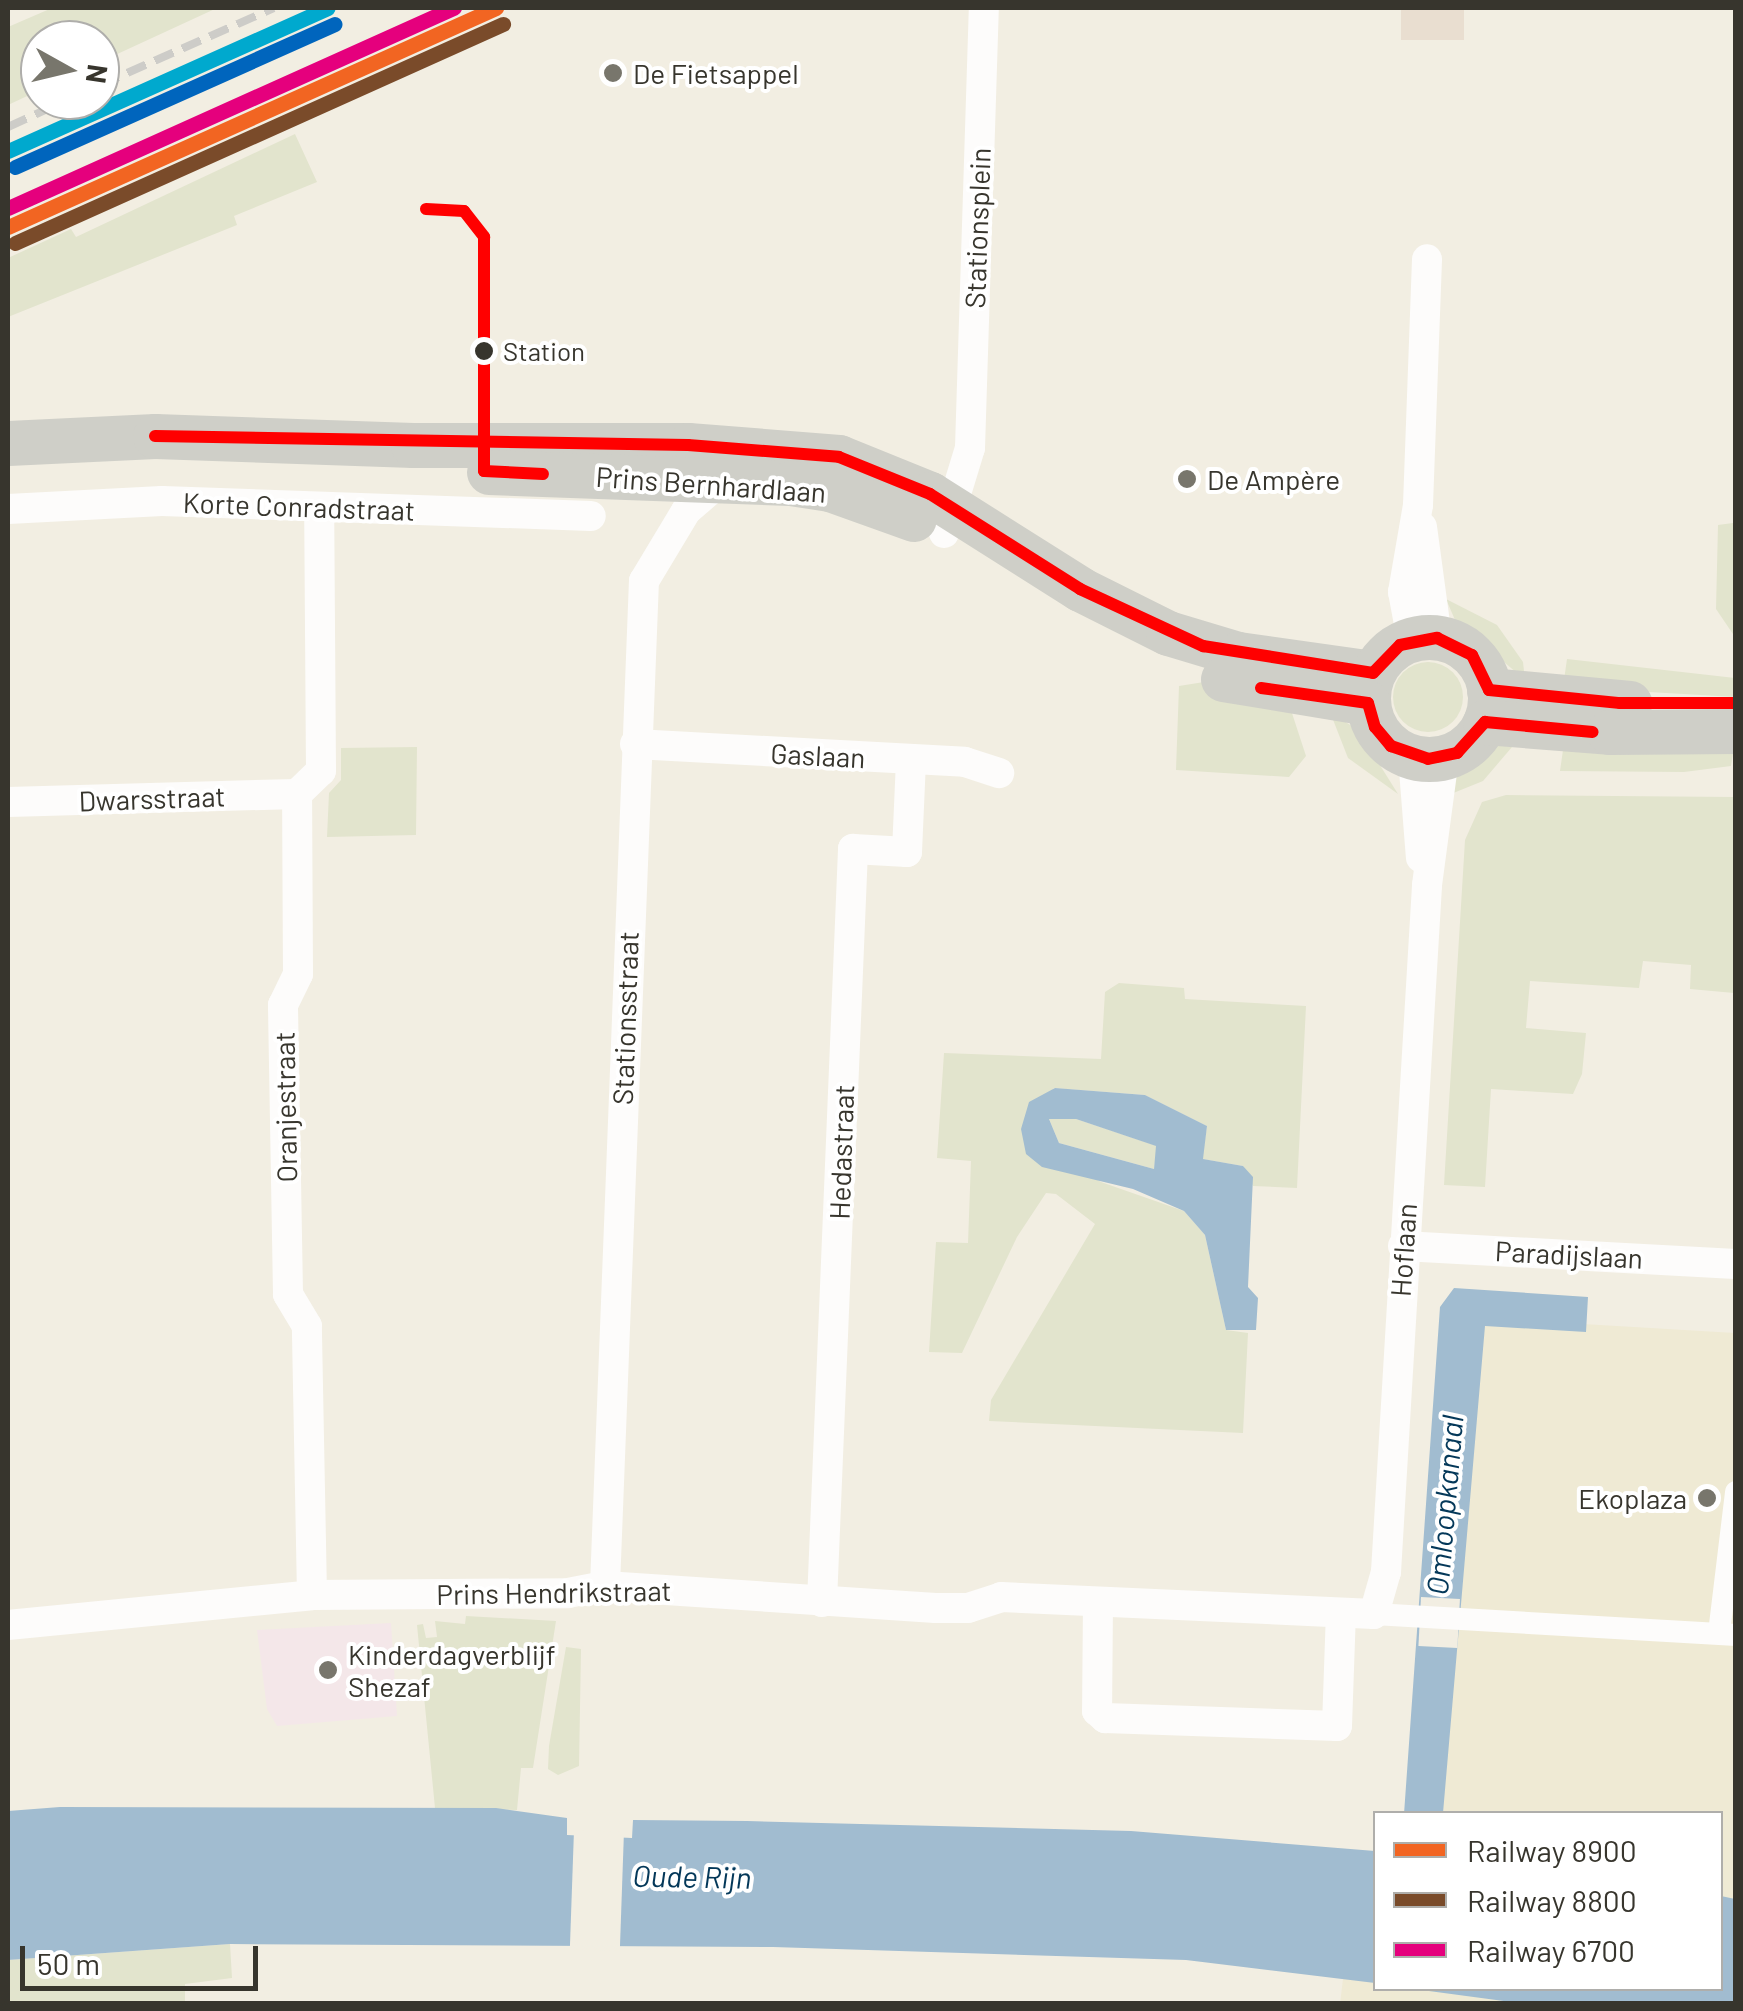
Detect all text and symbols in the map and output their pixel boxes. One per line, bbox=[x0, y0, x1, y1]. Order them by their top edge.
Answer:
north arrow bbox=[20, 20, 120, 120]
place label: De Fietsappel bbox=[633, 56, 799, 90]
text: N bbox=[80, 62, 116, 85]
marker: De Fietsappel bbox=[602, 62, 624, 84]
street label: Stationsplein bbox=[957, 147, 997, 309]
place label: Station bbox=[503, 335, 585, 367]
marker: Station bbox=[474, 341, 494, 361]
street label: Prins Bernhardlaan bbox=[595, 459, 827, 509]
place label: De Ampère bbox=[1207, 462, 1340, 496]
marker: De Ampère bbox=[1176, 468, 1198, 490]
street label: Korte Conradstraat bbox=[182, 485, 416, 527]
street label: Gaslaan bbox=[770, 736, 866, 774]
street label: Dwarsstraat bbox=[78, 779, 226, 817]
street label: Stationsstraat bbox=[605, 930, 645, 1106]
street label: Oranjestraat bbox=[267, 1031, 303, 1183]
street label: Hedastraat bbox=[822, 1084, 860, 1220]
street label: Hoflaan bbox=[1383, 1202, 1423, 1298]
street label: Paradijslaan bbox=[1494, 1233, 1644, 1275]
water label: Omloopkanaal bbox=[1418, 1413, 1470, 1597]
place label: Ekoplaza bbox=[1578, 1481, 1687, 1515]
marker: Ekoplaza bbox=[1696, 1487, 1718, 1509]
street label: Prins Hendrikstraat bbox=[436, 1573, 672, 1611]
place label: Kinderdagverblijf Shezaf bbox=[348, 1637, 556, 1703]
marker: Kinderdagverblijf Shezaf bbox=[317, 1659, 339, 1681]
legend bbox=[1373, 1811, 1723, 1991]
text: Railway 8900 bbox=[1467, 1832, 1637, 1868]
water label: Oude Rijn bbox=[632, 1857, 752, 1895]
text: Railway 8800 bbox=[1467, 1882, 1637, 1918]
scale bar bbox=[25, 1926, 262, 1988]
text: Railway 6700 bbox=[1467, 1932, 1635, 1968]
text: 50 m bbox=[37, 1945, 100, 1981]

